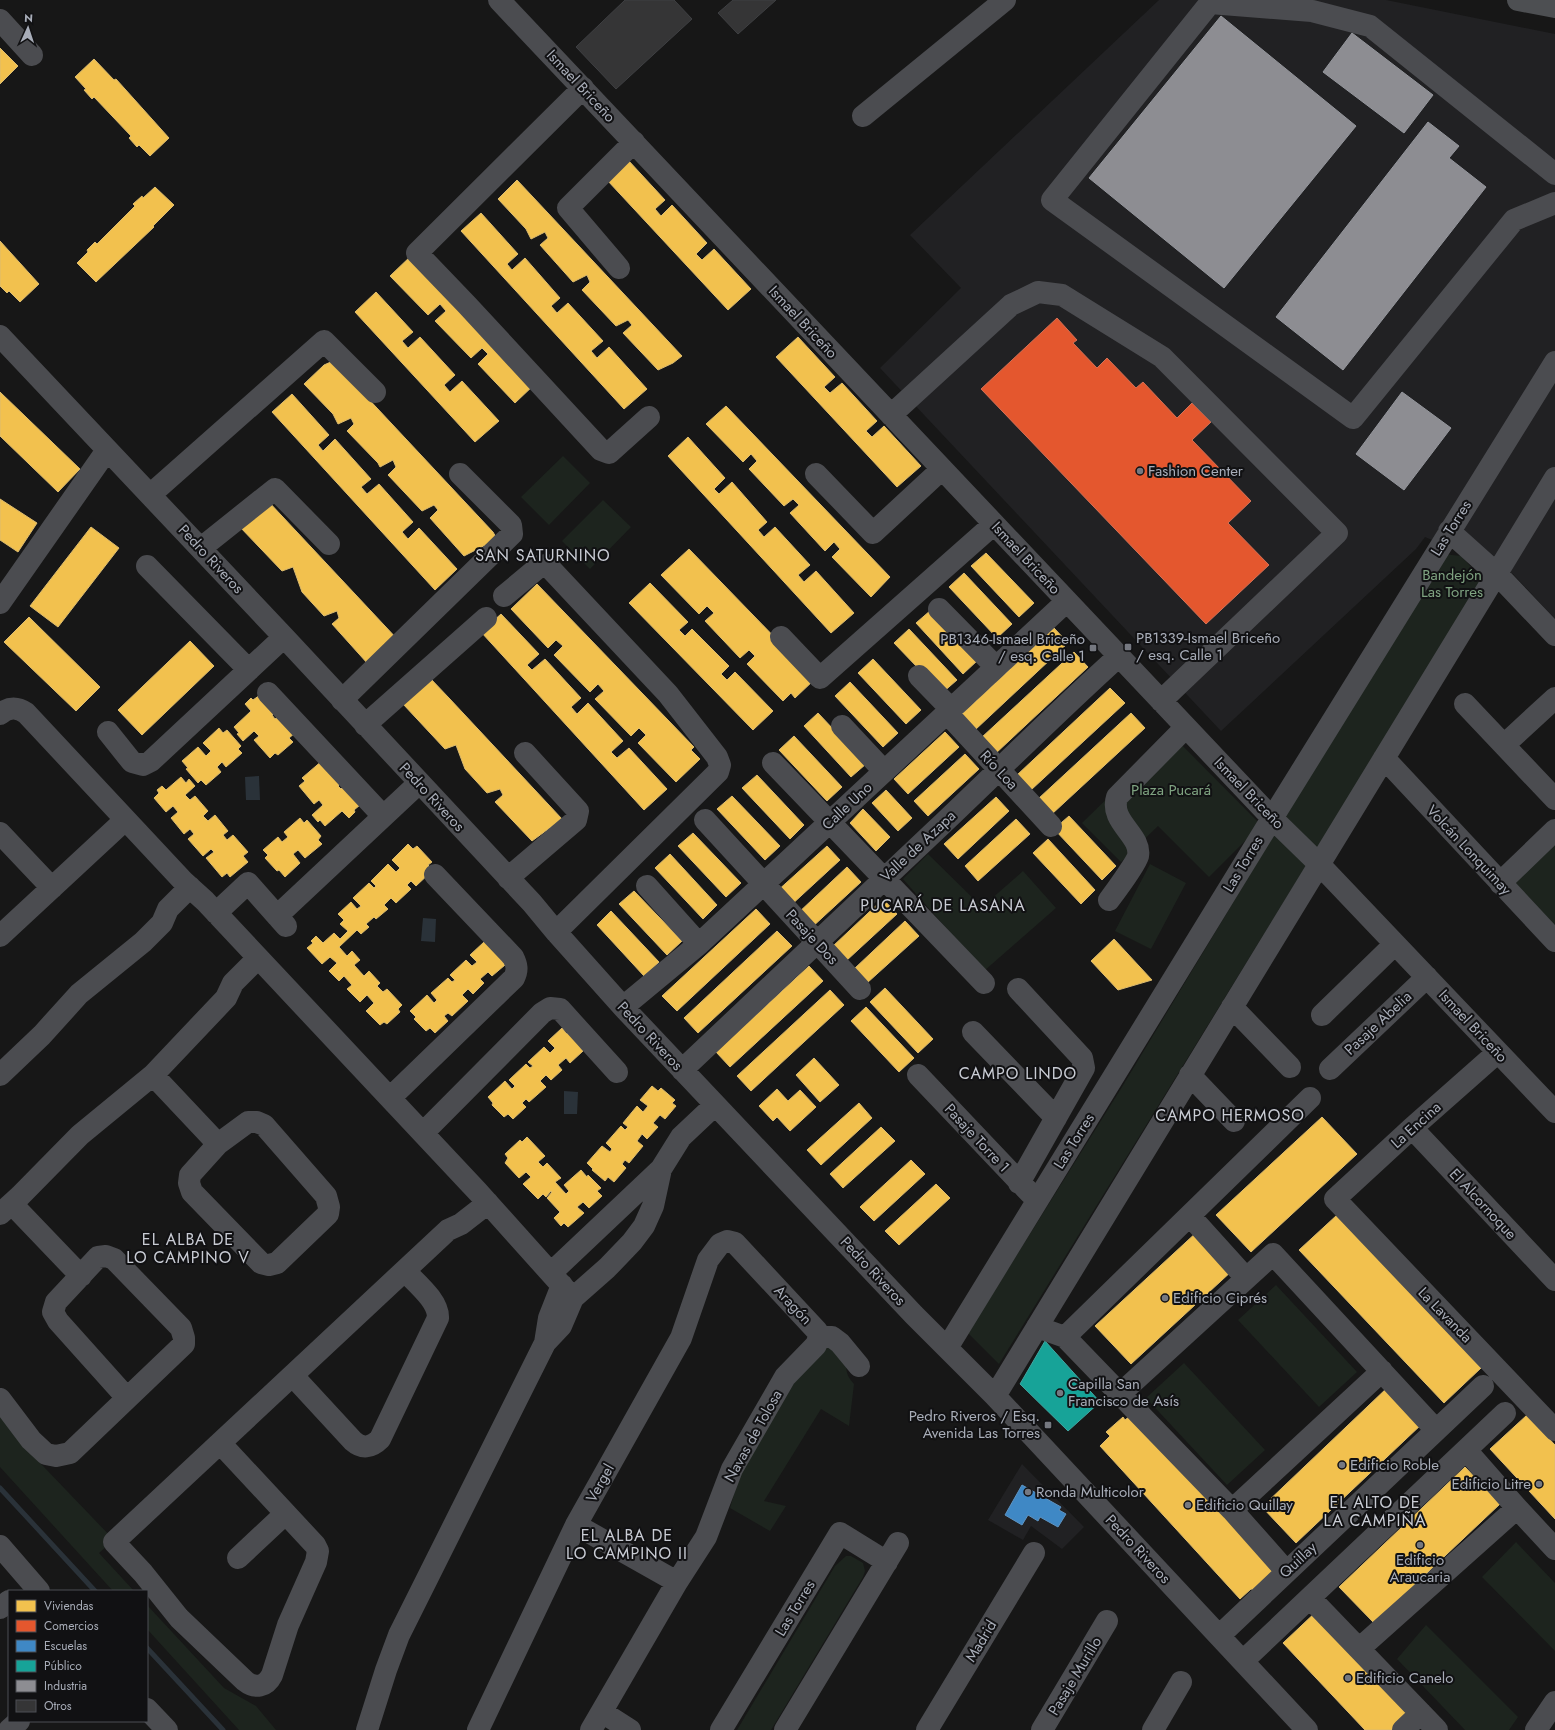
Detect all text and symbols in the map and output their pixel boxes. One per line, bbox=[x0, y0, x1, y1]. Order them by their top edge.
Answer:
north arrow bbox=[8, 8, 48, 48]
text: N bbox=[24, 10, 33, 26]
street label: Ismael Briceño bbox=[541, 45, 621, 127]
street label: Ismael Briceño bbox=[763, 281, 843, 363]
place label: Fashion Center bbox=[1148, 460, 1244, 482]
marker: Fashion Center bbox=[1135, 466, 1145, 476]
street label: Las Torres bbox=[1425, 496, 1477, 560]
street label: Ismael Briceño bbox=[986, 517, 1066, 599]
street label: Pedro Riveros bbox=[173, 520, 249, 598]
district label: SAN SATURNINO bbox=[475, 544, 611, 567]
park label: Bandejón Las Torres bbox=[1421, 564, 1483, 603]
place label: PB1339-Ismael Briceño / esq. Calle 1 bbox=[1136, 627, 1280, 666]
place label: PB1346-Ismael Briceño / esq. Calle 1 bbox=[940, 628, 1085, 667]
marker: PB1339-Ismael Briceño / esq. Calle 1 bbox=[1123, 642, 1133, 652]
marker: PB1346-Ismael Briceño / esq. Calle 1 bbox=[1088, 643, 1098, 653]
street label: Río Loa bbox=[975, 745, 1023, 795]
street label: Ismael Briceño bbox=[1209, 752, 1289, 834]
street label: Pedro Riveros bbox=[394, 758, 470, 836]
street label: Calle Uno bbox=[817, 777, 877, 835]
park label: Plaza Pucará bbox=[1131, 779, 1211, 801]
street label: Volcán Lonquimay bbox=[1421, 800, 1517, 900]
street label: Valle de Azapa bbox=[875, 805, 961, 887]
street label: Las Torres bbox=[1218, 832, 1268, 896]
district label: PUCARÁ DE LASANA bbox=[860, 894, 1026, 917]
street label: Pasaje Dos bbox=[781, 904, 843, 970]
street label: Ismael Briceño bbox=[1433, 985, 1513, 1067]
street label: Pasaje Abelia bbox=[1339, 986, 1417, 1060]
street label: Pedro Riveros bbox=[612, 997, 688, 1075]
district label: CAMPO LINDO bbox=[959, 1062, 1077, 1085]
street label: La Encina bbox=[1386, 1096, 1446, 1154]
street label: Pasaje Torre 1 bbox=[939, 1099, 1015, 1177]
district label: CAMPO HERMOSO bbox=[1155, 1104, 1305, 1127]
street label: Las Torres bbox=[1048, 1109, 1100, 1173]
street label: El Alcornoque bbox=[1444, 1163, 1522, 1245]
district label: EL ALBA DE LO CAMPINO V bbox=[126, 1228, 250, 1269]
street label: Pedro Riveros bbox=[835, 1232, 911, 1310]
street label: Aragón bbox=[769, 1280, 817, 1330]
street label: La Lavanda bbox=[1413, 1282, 1477, 1348]
place label: Edificio Ciprés bbox=[1173, 1287, 1267, 1309]
marker: Edificio Ciprés bbox=[1160, 1293, 1170, 1303]
place label: Capilla San Francisco de Asís bbox=[1068, 1373, 1179, 1412]
street label: Navas de Tolosa bbox=[719, 1386, 787, 1486]
marker: Capilla San Francisco de Asís bbox=[1055, 1388, 1065, 1398]
place label: Pedro Riveros / Esq. Avenida Las Torres bbox=[909, 1405, 1040, 1444]
marker: Pedro Riveros / Esq. Avenida Las Torres bbox=[1043, 1420, 1053, 1430]
place label: Edificio Roble bbox=[1350, 1454, 1439, 1476]
street label: Vergel bbox=[580, 1460, 620, 1506]
marker: Edificio Roble bbox=[1337, 1460, 1347, 1470]
place label: Edificio Litre bbox=[1451, 1473, 1531, 1495]
marker: Edificio Litre bbox=[1534, 1479, 1544, 1489]
place label: Ronda Multicolor bbox=[1036, 1481, 1145, 1503]
marker: Ronda Multicolor bbox=[1023, 1487, 1033, 1497]
district label: EL ALTO DE LA CAMPIÑA bbox=[1324, 1491, 1426, 1532]
place label: Edificio Quillay bbox=[1196, 1494, 1293, 1516]
marker: Edificio Quillay bbox=[1183, 1500, 1193, 1510]
street label: Pedro Riveros bbox=[1100, 1510, 1176, 1588]
district label: EL ALBA DE LO CAMPINO II bbox=[566, 1524, 688, 1565]
street label: Quillay bbox=[1274, 1537, 1322, 1583]
marker: Edificio Araucaria bbox=[1415, 1540, 1425, 1550]
place label: Edificio Araucaria bbox=[1390, 1549, 1450, 1588]
street label: Las Torres bbox=[770, 1576, 820, 1640]
legend bbox=[8, 1590, 148, 1722]
text: Viviendas bbox=[44, 1597, 94, 1615]
street label: Madrid bbox=[960, 1616, 1002, 1666]
text: Comercios bbox=[44, 1617, 99, 1635]
street label: Pasaje Murillo bbox=[1043, 1632, 1107, 1720]
text: Escuelas bbox=[44, 1637, 87, 1655]
text: Público bbox=[44, 1657, 82, 1675]
place label: Edificio Canelo bbox=[1356, 1667, 1453, 1689]
marker: Edificio Canelo bbox=[1343, 1673, 1353, 1683]
text: Industria bbox=[44, 1677, 87, 1695]
text: Otros bbox=[44, 1697, 72, 1715]

